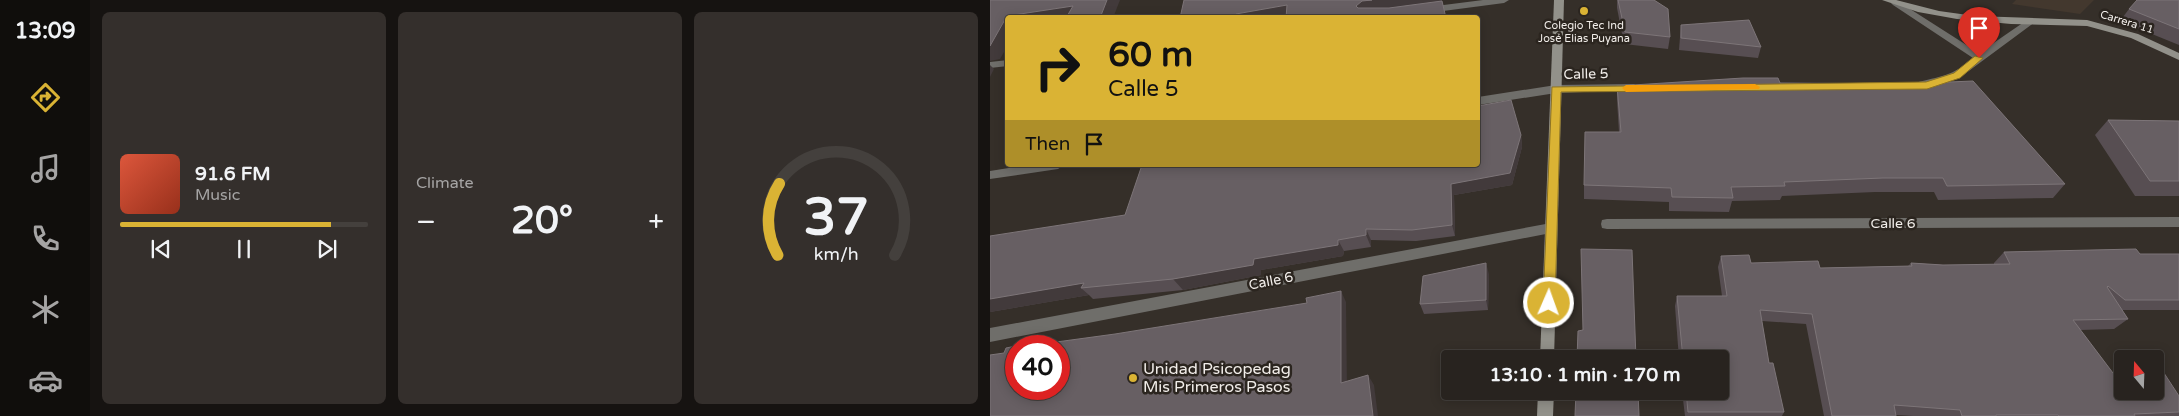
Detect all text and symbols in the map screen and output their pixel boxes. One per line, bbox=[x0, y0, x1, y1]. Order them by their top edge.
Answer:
marker: Colegio Tec Ind José Elias Puyana bbox=[1578, 5, 1590, 17]
pin bbox=[1958, 7, 2000, 58]
street label: Carrera 11 bbox=[2099, 8, 2155, 36]
icon: arrive bbox=[1965, 14, 1993, 42]
text: 13:09 bbox=[15, 18, 75, 44]
place label: Colegio Tec Ind José Elias Puyana bbox=[1538, 19, 1630, 45]
text: 60 m bbox=[1108, 34, 1193, 76]
icon: right bbox=[1025, 35, 1090, 100]
street label: Calle 5 bbox=[1563, 65, 1609, 83]
text: Calle 5 bbox=[1108, 76, 1179, 102]
icon: directions bbox=[28, 80, 63, 115]
icon: arrive bbox=[1080, 130, 1108, 158]
text: Then bbox=[1025, 133, 1070, 155]
icon: music bbox=[28, 151, 63, 186]
text: 91.6 FM bbox=[195, 163, 271, 185]
text: Climate bbox=[416, 173, 474, 193]
text: Music bbox=[195, 185, 240, 205]
text: 37 bbox=[803, 186, 869, 249]
text: 20° bbox=[511, 198, 573, 244]
text: − bbox=[416, 205, 436, 239]
text: + bbox=[648, 205, 664, 239]
street label: Calle 6 bbox=[1871, 215, 1916, 232]
icon: phone bbox=[28, 221, 63, 256]
icon: previous bbox=[147, 235, 175, 263]
icon: pause bbox=[230, 235, 258, 263]
icon: next bbox=[313, 235, 341, 263]
text: km/h bbox=[814, 244, 858, 265]
street label: Calle 6 bbox=[1247, 268, 1295, 294]
position arrow bbox=[1522, 276, 1574, 328]
icon: climate bbox=[28, 292, 63, 327]
speed limit sign: 40 bbox=[1005, 335, 1070, 400]
north arrow bbox=[2114, 350, 2164, 400]
map controls bbox=[2114, 350, 2164, 400]
place label: Unidad Psicopedag Mis Primeros Pasos bbox=[1143, 359, 1291, 397]
icon: car bbox=[28, 363, 63, 398]
text: 13:10 · 1 min · 170 m bbox=[1489, 364, 1681, 386]
marker: Unidad Psicopedag Mis Primeros Pasos bbox=[1127, 372, 1139, 384]

